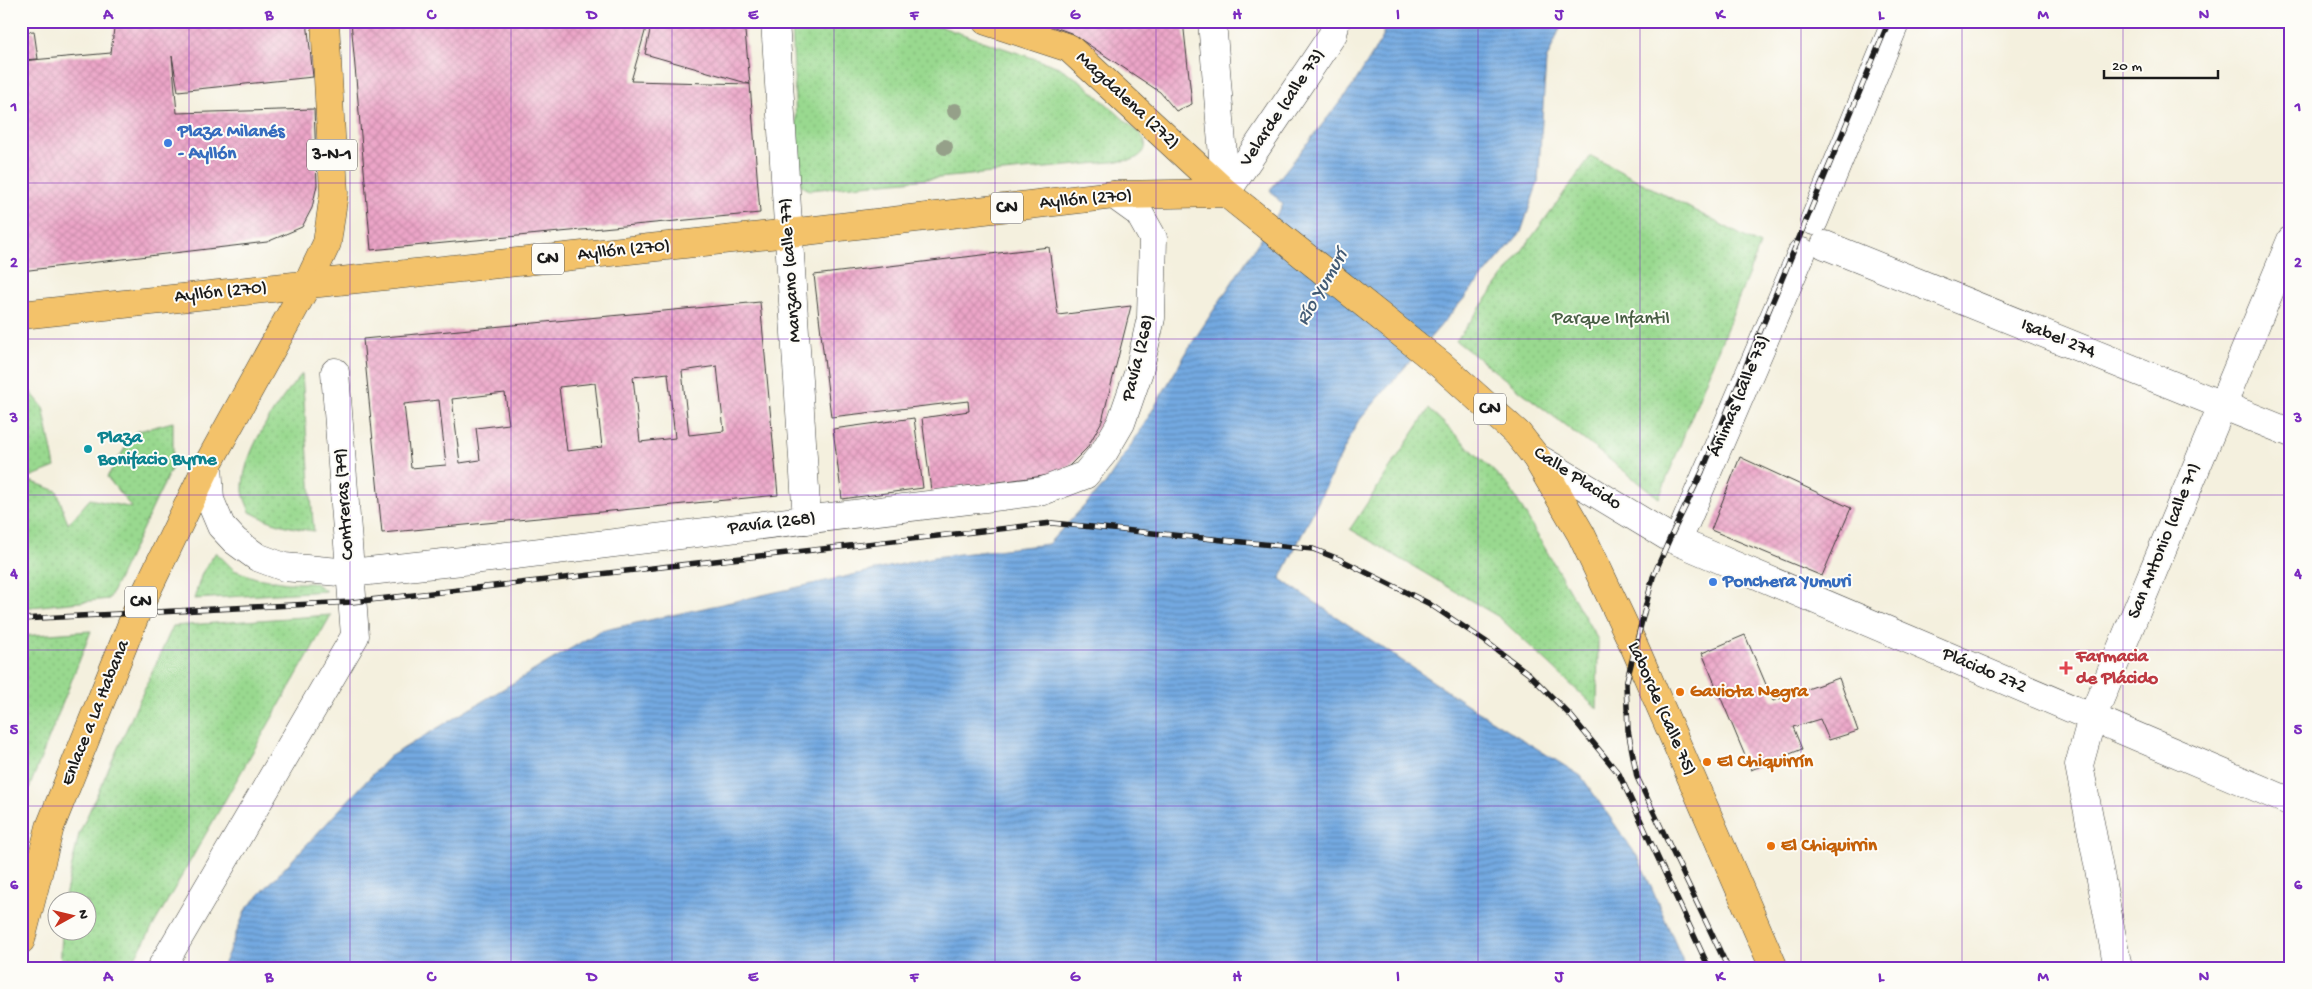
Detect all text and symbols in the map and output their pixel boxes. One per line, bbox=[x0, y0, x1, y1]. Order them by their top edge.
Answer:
text: A bbox=[102, 7, 114, 26]
text: B bbox=[264, 7, 274, 26]
text: C bbox=[426, 7, 437, 26]
text: D bbox=[585, 7, 598, 26]
text: E bbox=[748, 7, 759, 26]
text: F bbox=[909, 7, 920, 26]
text: G bbox=[1070, 7, 1081, 26]
text: H bbox=[1232, 7, 1242, 26]
text: I bbox=[1396, 7, 1400, 26]
text: J bbox=[1554, 7, 1565, 26]
text: K bbox=[1715, 7, 1727, 26]
text: L bbox=[1878, 7, 1885, 26]
text: M bbox=[2037, 7, 2049, 26]
text: N bbox=[2199, 7, 2210, 26]
street label: Velarde (calle 73) bbox=[1234, 45, 1331, 172]
street label: Magdalena (272) bbox=[1070, 47, 1184, 155]
scale bar bbox=[2104, 48, 2218, 80]
text: 20 m bbox=[2112, 58, 2142, 76]
text: 1 bbox=[10, 99, 17, 118]
text: 1 bbox=[2294, 99, 2301, 118]
place label: Plaza Milanés - Ayllón bbox=[177, 121, 286, 166]
marker: Plaza Milanés - Ayllón bbox=[162, 137, 174, 149]
road number: 3-N-1 bbox=[307, 140, 357, 170]
street label: Ayllón (270) bbox=[1039, 184, 1133, 216]
road number: CN bbox=[991, 192, 1023, 224]
street label: Manzano (calle 77) bbox=[774, 197, 808, 343]
street label: Ayllón (270) bbox=[577, 235, 671, 267]
road number: CN bbox=[532, 243, 564, 274]
water label: Río Yumurí bbox=[1292, 243, 1356, 330]
text: 2 bbox=[10, 255, 18, 274]
text: 2 bbox=[2294, 255, 2302, 274]
street label: Ayllón (270) bbox=[174, 277, 268, 309]
park label: Parque Infantil bbox=[1551, 308, 1670, 331]
street label: Pavía (268) bbox=[1117, 312, 1161, 405]
street label: Isabel 274 bbox=[2017, 314, 2099, 364]
street label: Ánimas (calle 73) bbox=[1704, 332, 1776, 460]
road number: CN bbox=[1474, 394, 1506, 424]
text: 3 bbox=[9, 410, 18, 429]
text: 3 bbox=[2293, 410, 2302, 429]
place label: Plaza Bonifacio Byrne bbox=[97, 427, 218, 472]
street label: Calle Placido bbox=[1529, 442, 1625, 516]
marker: Plaza Bonifacio Byrne bbox=[82, 443, 94, 455]
street label: Contreras (79) bbox=[330, 447, 360, 561]
street label: San Antonio (calle 71) bbox=[2123, 460, 2207, 622]
street label: Pavía (268) bbox=[726, 507, 817, 541]
text: 4 bbox=[9, 566, 18, 585]
text: 4 bbox=[2293, 566, 2302, 585]
place label: Ponchera Yumuri bbox=[1722, 571, 1852, 594]
marker: Ponchera Yumuri bbox=[1707, 576, 1719, 588]
road number: CN bbox=[125, 586, 157, 618]
street label: Enlace a La Habana bbox=[56, 636, 136, 789]
street label: Laborde (Calle 75) bbox=[1621, 639, 1701, 779]
street label: Plácido 272 bbox=[1937, 642, 2030, 699]
place label: Farmacia de Plácido bbox=[2075, 646, 2158, 691]
marker: Farmacia de Plácido bbox=[2060, 662, 2072, 674]
place label: Gaviota Negra bbox=[1690, 681, 1809, 704]
marker: Gaviota Negra bbox=[1674, 686, 1686, 698]
text: 5 bbox=[10, 722, 19, 741]
text: 5 bbox=[2294, 722, 2303, 741]
place label: El Chiquirrín bbox=[1717, 751, 1814, 774]
marker: El Chiquirrín bbox=[1701, 756, 1713, 768]
place label: El Chiquirrin bbox=[1781, 835, 1878, 858]
marker: El Chiquirrin bbox=[1765, 840, 1777, 852]
text: 6 bbox=[10, 877, 19, 896]
text: 6 bbox=[2294, 877, 2303, 896]
north arrow bbox=[48, 892, 98, 942]
text: N bbox=[73, 909, 91, 920]
text: A bbox=[102, 969, 114, 988]
text: B bbox=[264, 969, 274, 988]
text: C bbox=[426, 969, 437, 988]
text: D bbox=[585, 969, 598, 988]
text: E bbox=[748, 969, 759, 988]
text: F bbox=[909, 969, 920, 988]
text: G bbox=[1070, 969, 1081, 988]
text: H bbox=[1232, 969, 1242, 988]
text: I bbox=[1396, 969, 1400, 988]
text: J bbox=[1554, 969, 1565, 988]
text: K bbox=[1715, 969, 1727, 988]
text: L bbox=[1878, 969, 1885, 988]
text: M bbox=[2037, 969, 2049, 988]
text: N bbox=[2199, 969, 2210, 988]

